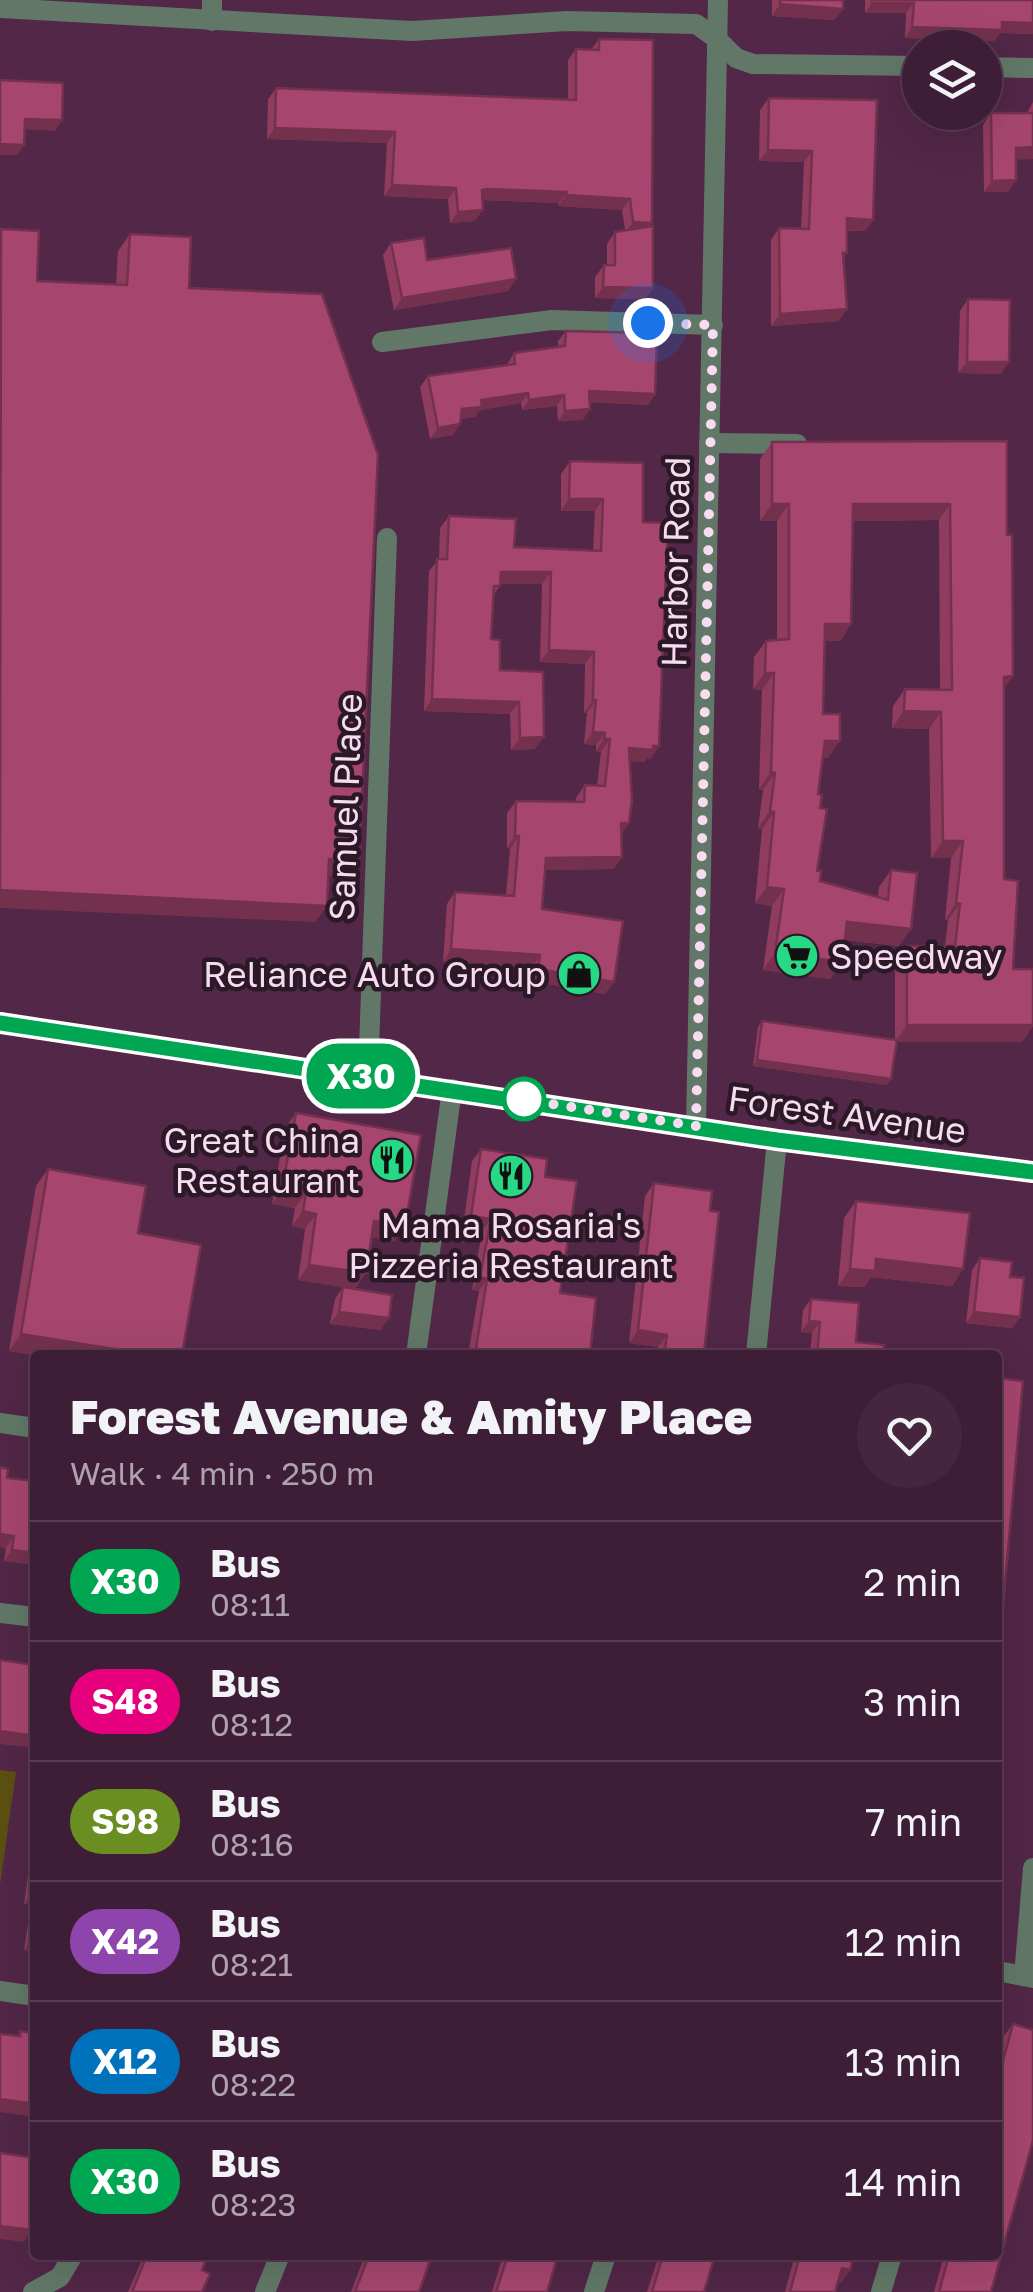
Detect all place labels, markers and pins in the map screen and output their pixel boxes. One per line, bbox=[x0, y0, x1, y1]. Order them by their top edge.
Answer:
supermarket icon: Speedway bbox=[774, 933, 820, 979]
place label: Speedway bbox=[830, 935, 1002, 977]
shop icon: Reliance Auto Group bbox=[556, 951, 602, 997]
place label: Reliance Auto Group bbox=[203, 953, 546, 995]
unlabelled marker bbox=[503, 1078, 545, 1120]
place label: Great China Restaurant bbox=[164, 1119, 360, 1201]
restaurant icon: Great China Restaurant bbox=[369, 1137, 415, 1183]
restaurant icon: Mama Rosaria's Pizzeria Restaurant bbox=[488, 1153, 534, 1199]
place label: Mama Rosaria's Pizzeria Restaurant bbox=[348, 1204, 674, 1286]

